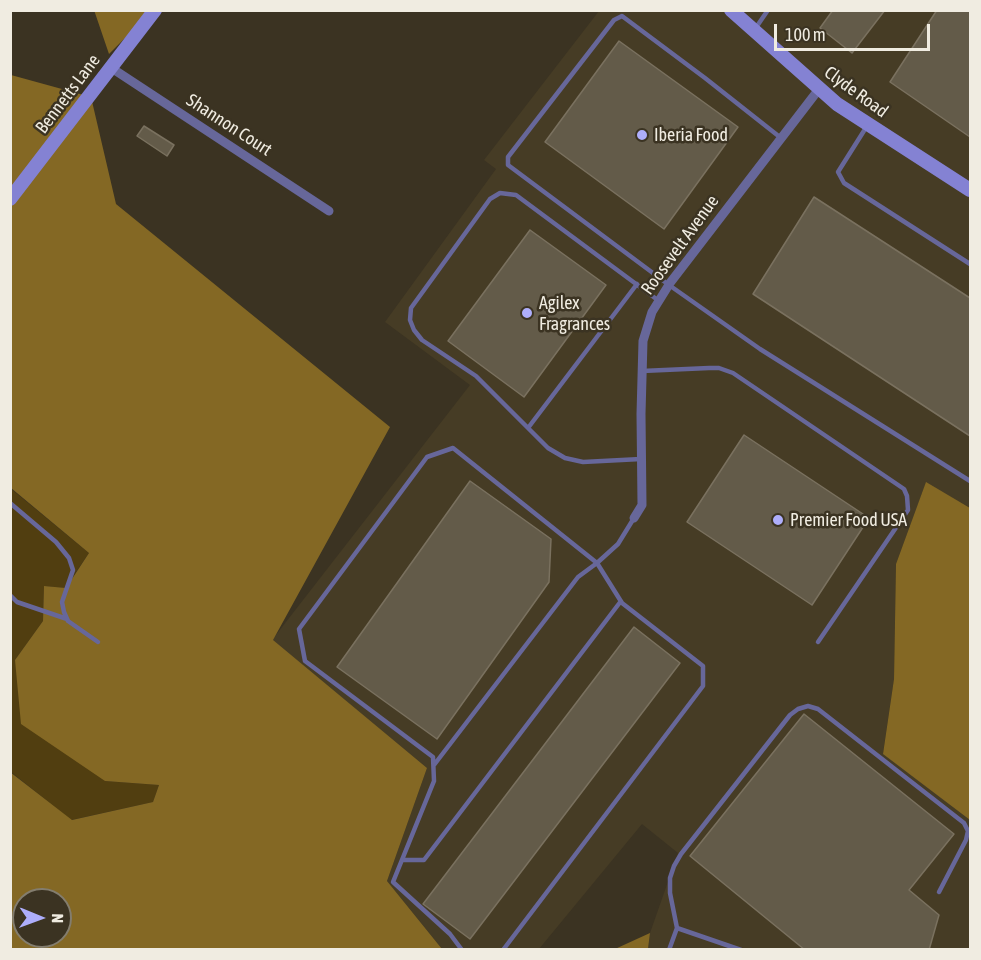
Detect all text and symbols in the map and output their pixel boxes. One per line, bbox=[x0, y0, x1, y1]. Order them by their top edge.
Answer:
scale bar bbox=[777, 12, 933, 50]
text: 100 m bbox=[785, 24, 826, 45]
street label: Bennetts Lane bbox=[31, 50, 105, 138]
street label: Clyde Road bbox=[820, 62, 892, 122]
street label: Shannon Court bbox=[182, 89, 276, 161]
place label: Iberia Food bbox=[654, 124, 728, 146]
marker: Iberia Food bbox=[635, 128, 649, 142]
street label: Roosevelt Avenue bbox=[637, 191, 723, 299]
place label: Agilex Fragrances bbox=[539, 292, 610, 334]
marker: Agilex Fragrances bbox=[520, 306, 534, 320]
place label: Premier Food USA bbox=[790, 509, 907, 531]
marker: Premier Food USA bbox=[771, 513, 785, 527]
north arrow bbox=[12, 888, 72, 948]
text: N bbox=[49, 913, 67, 923]

